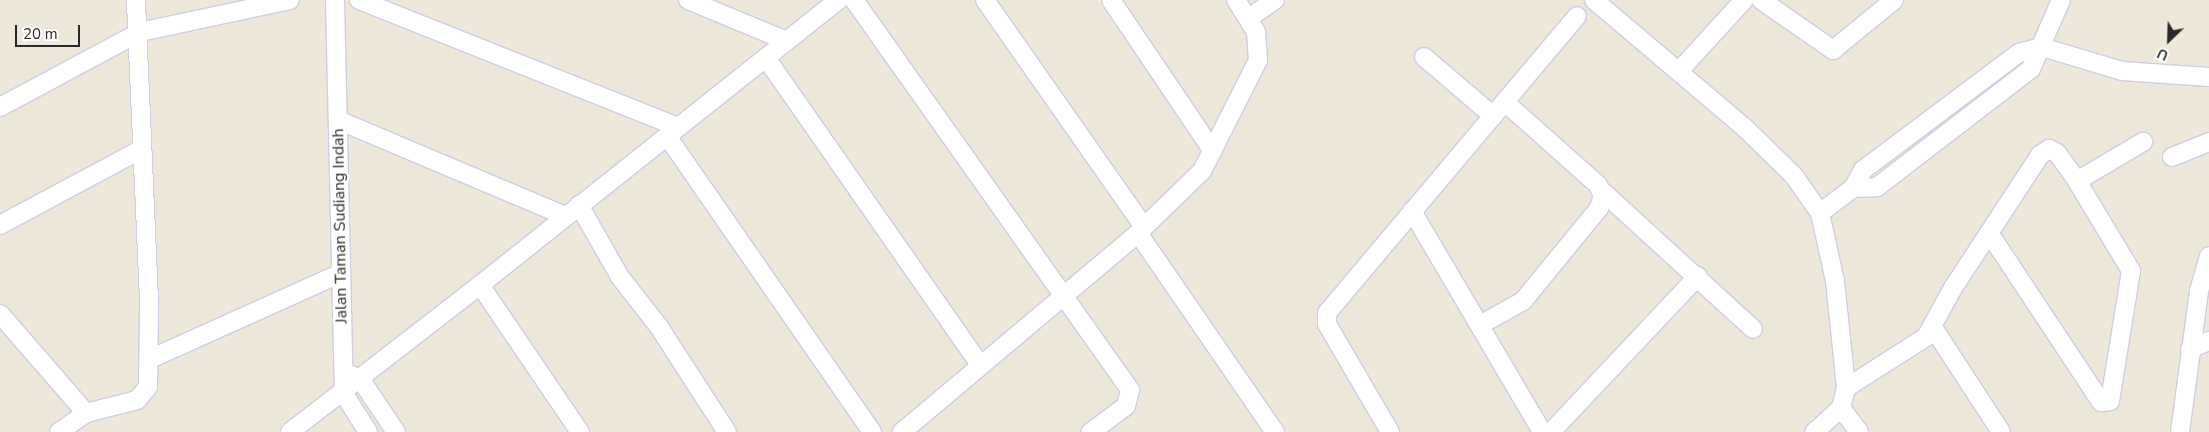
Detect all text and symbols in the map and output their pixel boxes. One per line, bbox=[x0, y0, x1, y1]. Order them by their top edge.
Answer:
scale bar bbox=[18, 15, 82, 47]
north arrow bbox=[2144, 15, 2194, 65]
text: 20 m bbox=[23, 24, 58, 44]
text: U bbox=[2154, 43, 2171, 65]
street label: Jalan Taman Sudiang Indah bbox=[329, 128, 351, 324]

